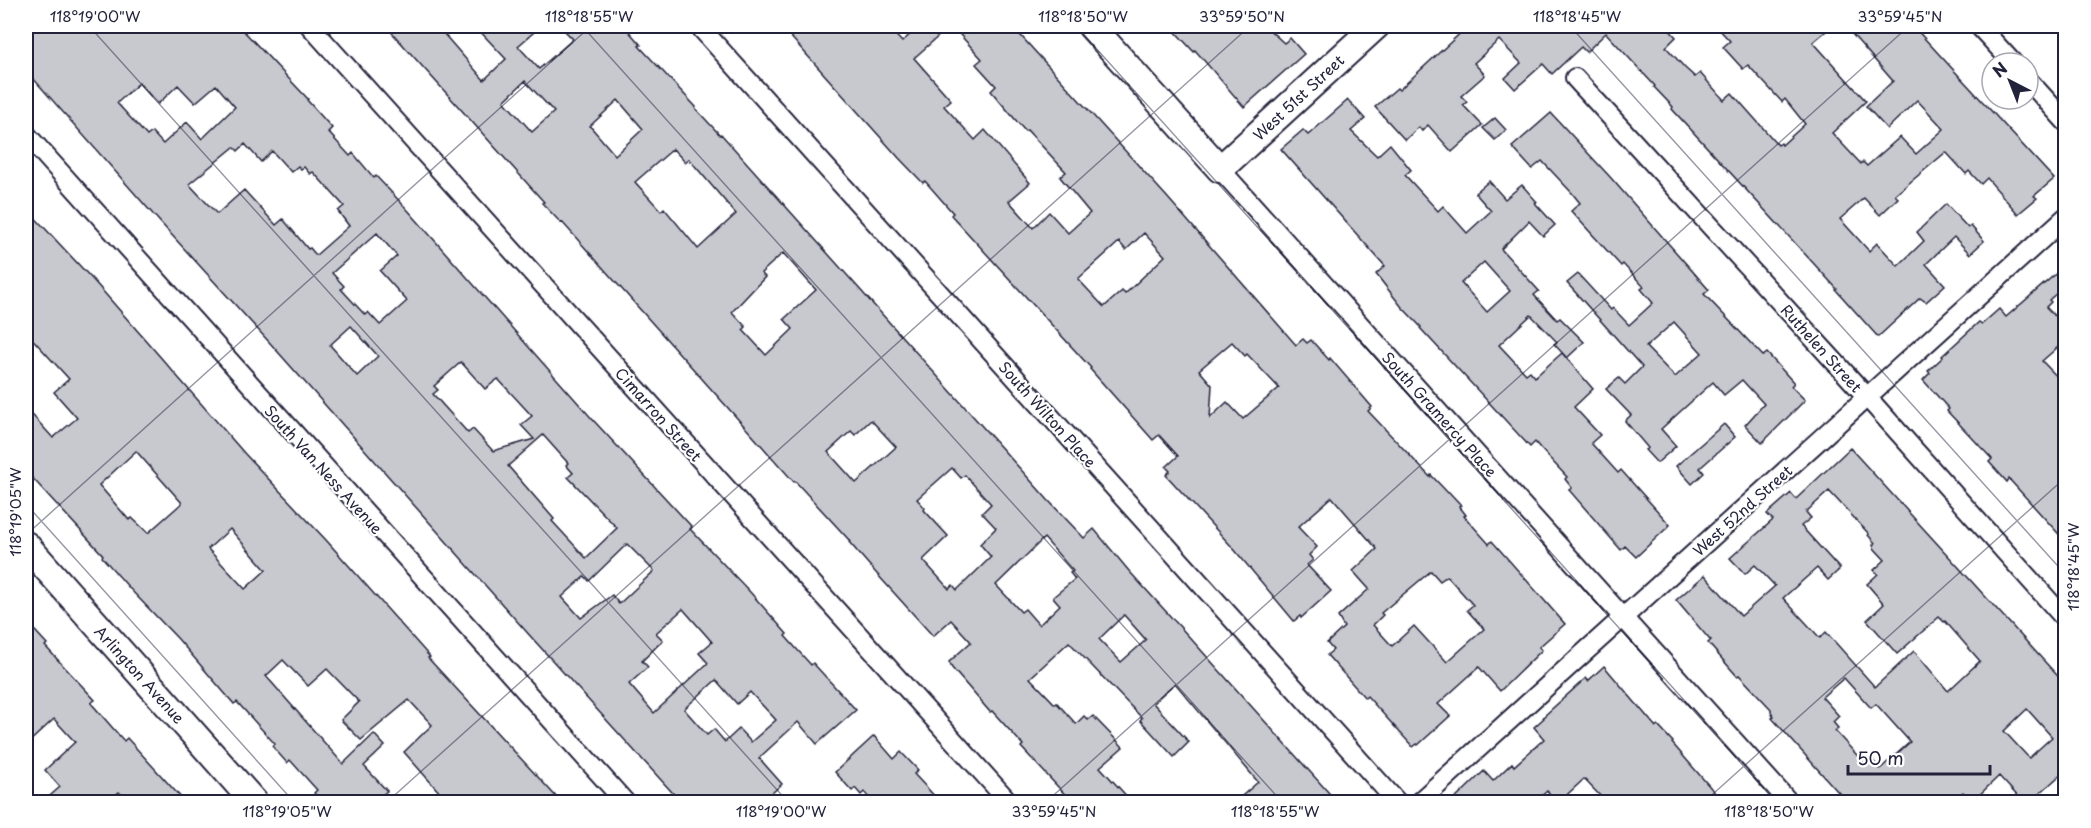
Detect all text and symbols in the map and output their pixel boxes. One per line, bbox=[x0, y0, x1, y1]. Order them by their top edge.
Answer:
text: 118°19'00"W bbox=[50, 4, 141, 27]
text: 118°18'55"W bbox=[545, 4, 634, 27]
text: 118°18'50"W bbox=[1038, 4, 1129, 27]
text: 33°59'50"N bbox=[1199, 4, 1285, 27]
text: 118°18'45"W bbox=[1533, 4, 1622, 27]
text: 33°59'45"N bbox=[1858, 4, 1942, 27]
street label: West 51st Street bbox=[1247, 49, 1349, 145]
north arrow bbox=[1980, 51, 2040, 111]
text: N bbox=[1987, 56, 2012, 82]
street label: Ruthelen Street bbox=[1776, 299, 1868, 397]
street label: South Gramercy Place bbox=[1377, 346, 1503, 482]
street label: South Wilton Place bbox=[994, 356, 1102, 472]
street label: Cimarron Street bbox=[610, 362, 708, 466]
street label: South Van Ness Avenue bbox=[260, 399, 388, 539]
street label: West 52nd Street bbox=[1687, 459, 1797, 561]
text: 118°19'05"W bbox=[3, 467, 26, 557]
text: 118°18'45"W bbox=[2061, 522, 2084, 611]
street label: Arlington Avenue bbox=[90, 620, 190, 728]
scale bar bbox=[1848, 738, 1990, 776]
text: 50 m bbox=[1857, 744, 1904, 771]
text: 118°19'05"W bbox=[242, 799, 332, 822]
text: 118°19'00"W bbox=[736, 799, 827, 822]
text: 33°59'45"N bbox=[1012, 799, 1096, 822]
text: 118°18'55"W bbox=[1231, 799, 1320, 822]
text: 118°18'50"W bbox=[1724, 799, 1815, 822]

